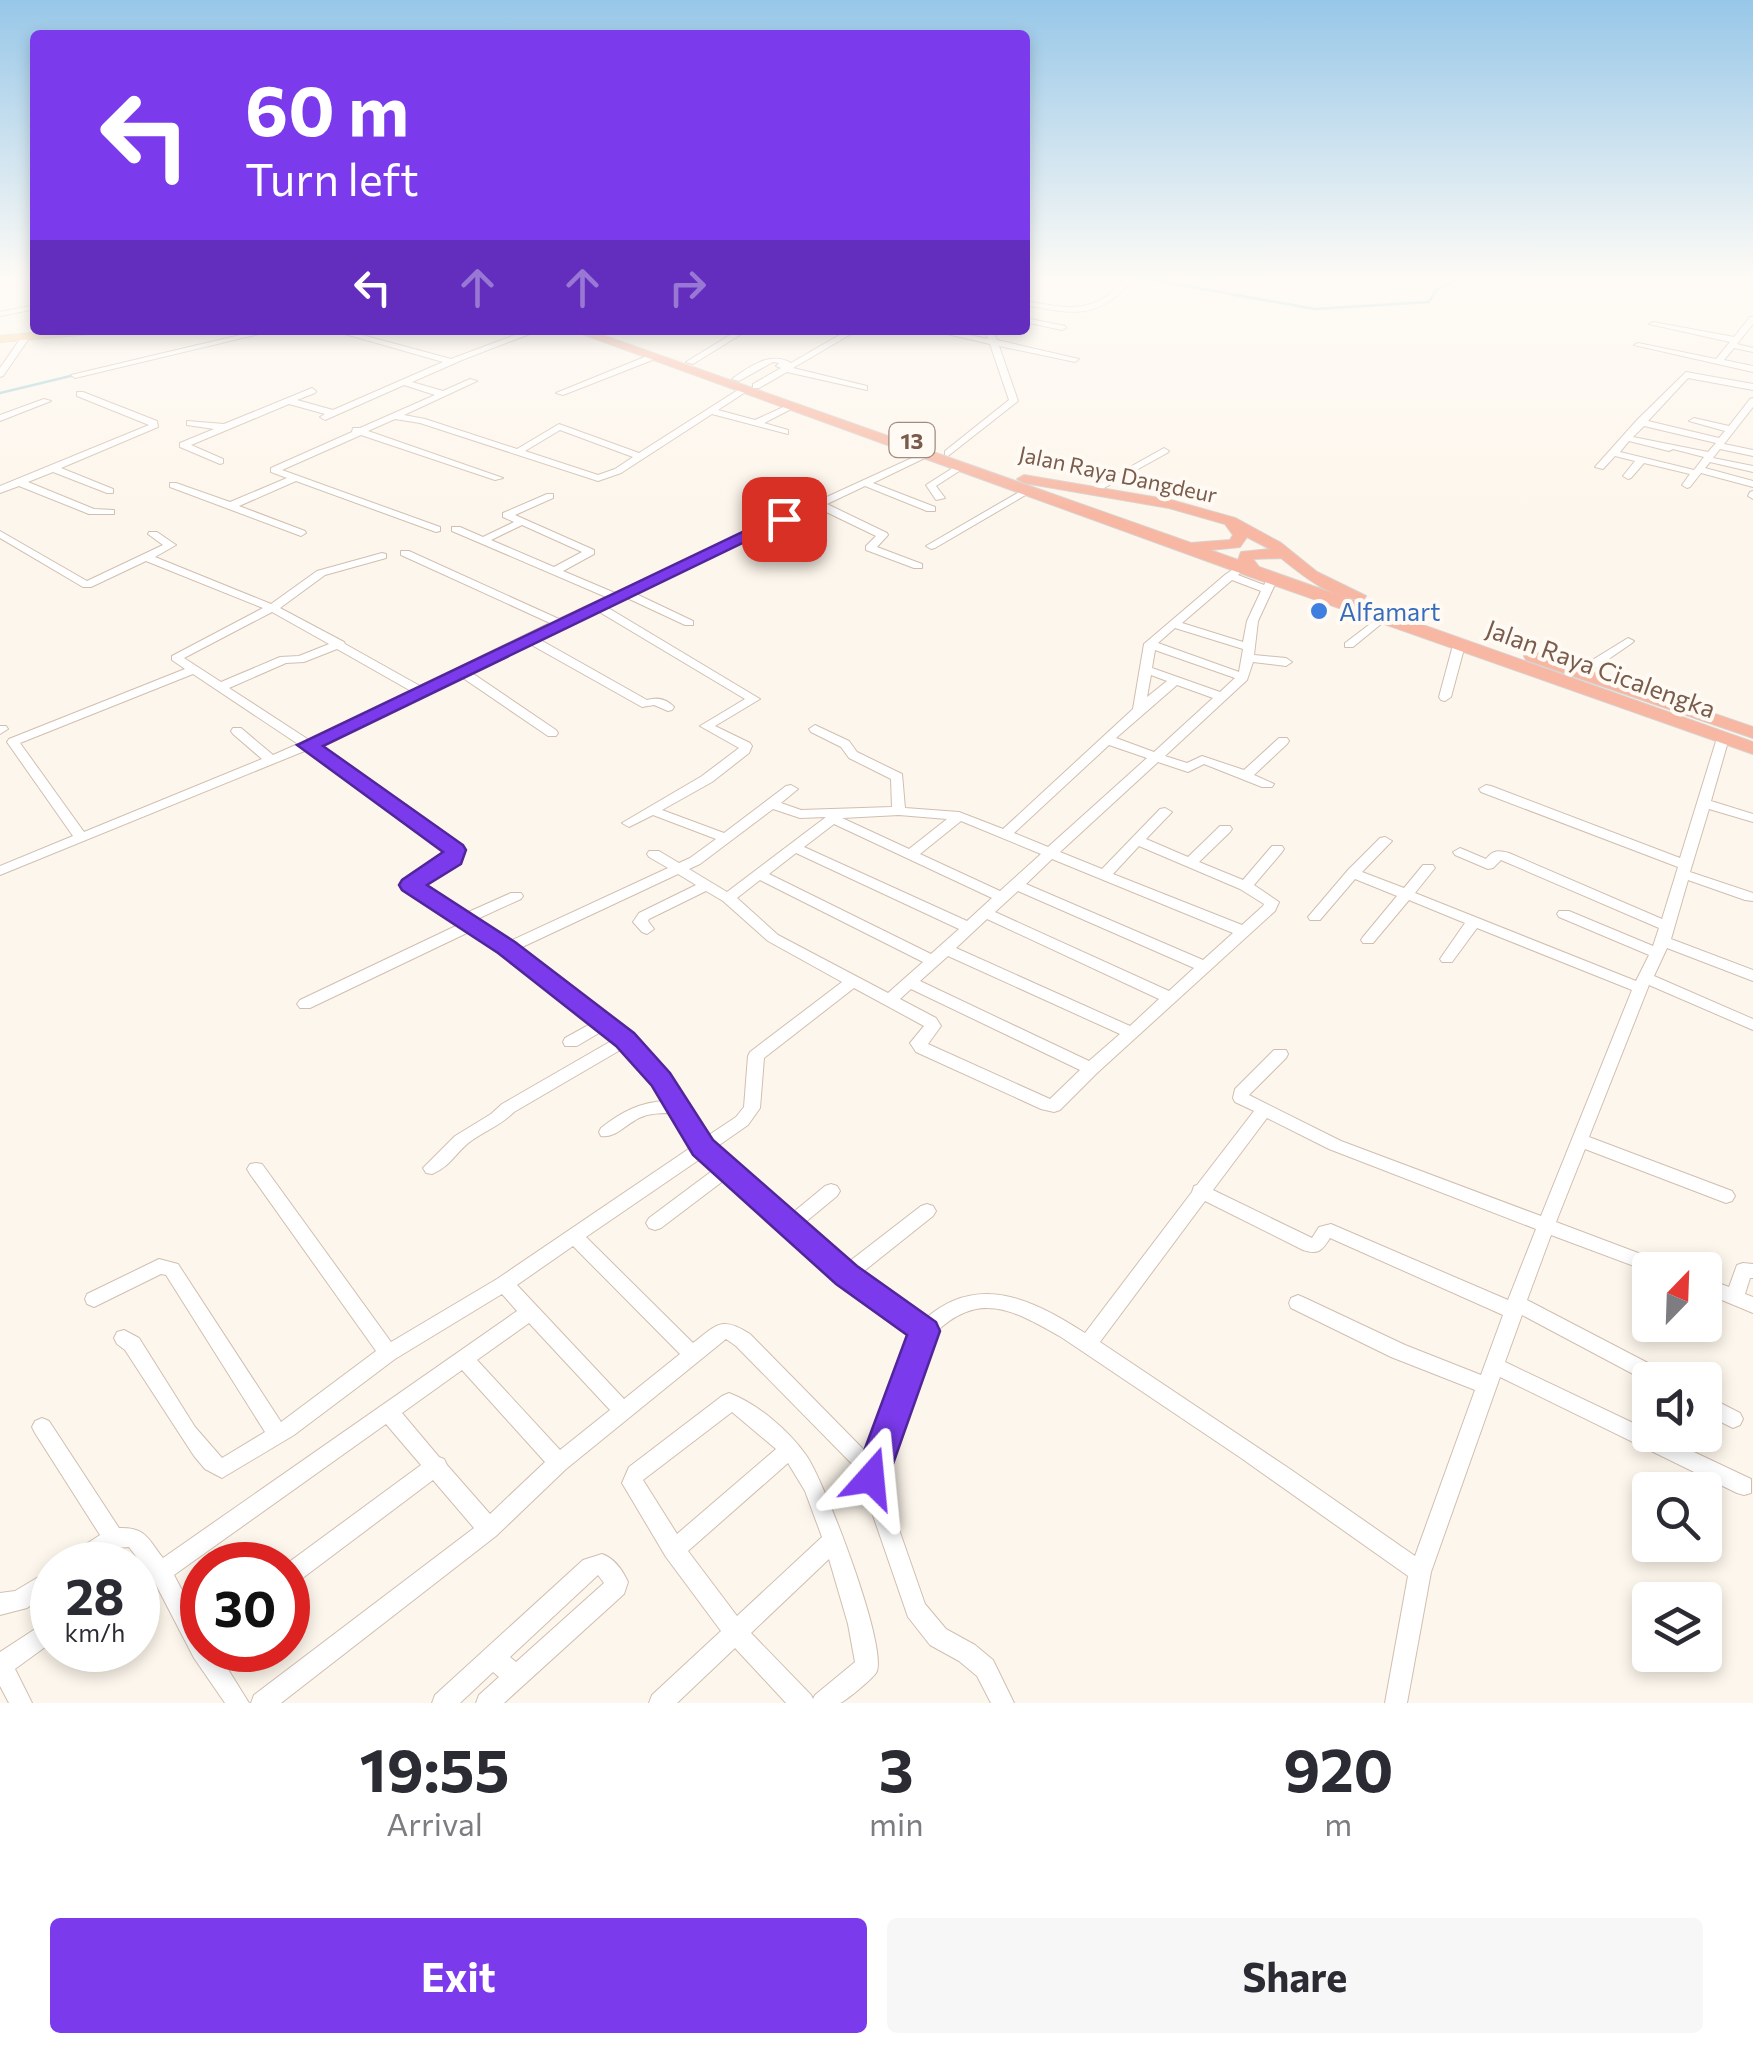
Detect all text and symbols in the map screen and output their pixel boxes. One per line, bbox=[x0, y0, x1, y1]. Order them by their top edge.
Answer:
text: 60 m bbox=[245, 65, 409, 150]
icon: left bbox=[80, 70, 210, 200]
text: Turn left bbox=[245, 150, 419, 205]
icon: left bbox=[345, 260, 400, 315]
icon: ahead bbox=[450, 260, 505, 315]
icon: ahead bbox=[555, 260, 610, 315]
icon: right bbox=[660, 260, 715, 315]
road number: 13 bbox=[890, 423, 934, 457]
street label: Jalan Raya Dangdeur bbox=[1016, 440, 1220, 508]
pin bbox=[742, 477, 827, 562]
icon: arrive bbox=[757, 492, 812, 547]
place label: Alfamart bbox=[1339, 596, 1440, 626]
marker: Alfamart bbox=[1308, 600, 1330, 622]
street label: Jalan Raya Cicalengka bbox=[1482, 613, 1720, 723]
north arrow bbox=[1632, 1252, 1722, 1342]
map controls bbox=[1632, 1252, 1722, 1672]
button: sound bbox=[1632, 1362, 1722, 1452]
position arrow bbox=[819, 1426, 923, 1530]
button: search bbox=[1632, 1472, 1722, 1562]
speed limit sign: 30 bbox=[180, 1542, 310, 1672]
text: 28 bbox=[65, 1564, 125, 1625]
button: layers bbox=[1632, 1582, 1722, 1672]
text: km/h bbox=[65, 1617, 125, 1647]
text: 19:55 bbox=[360, 1731, 510, 1804]
text: 3 bbox=[879, 1731, 914, 1804]
text: 920 bbox=[1283, 1731, 1393, 1804]
text: Arrival bbox=[386, 1803, 483, 1843]
text: min bbox=[869, 1803, 924, 1843]
text: m bbox=[1324, 1803, 1352, 1843]
button: Exit bbox=[50, 1918, 867, 2033]
button: Share bbox=[887, 1918, 1703, 2033]

